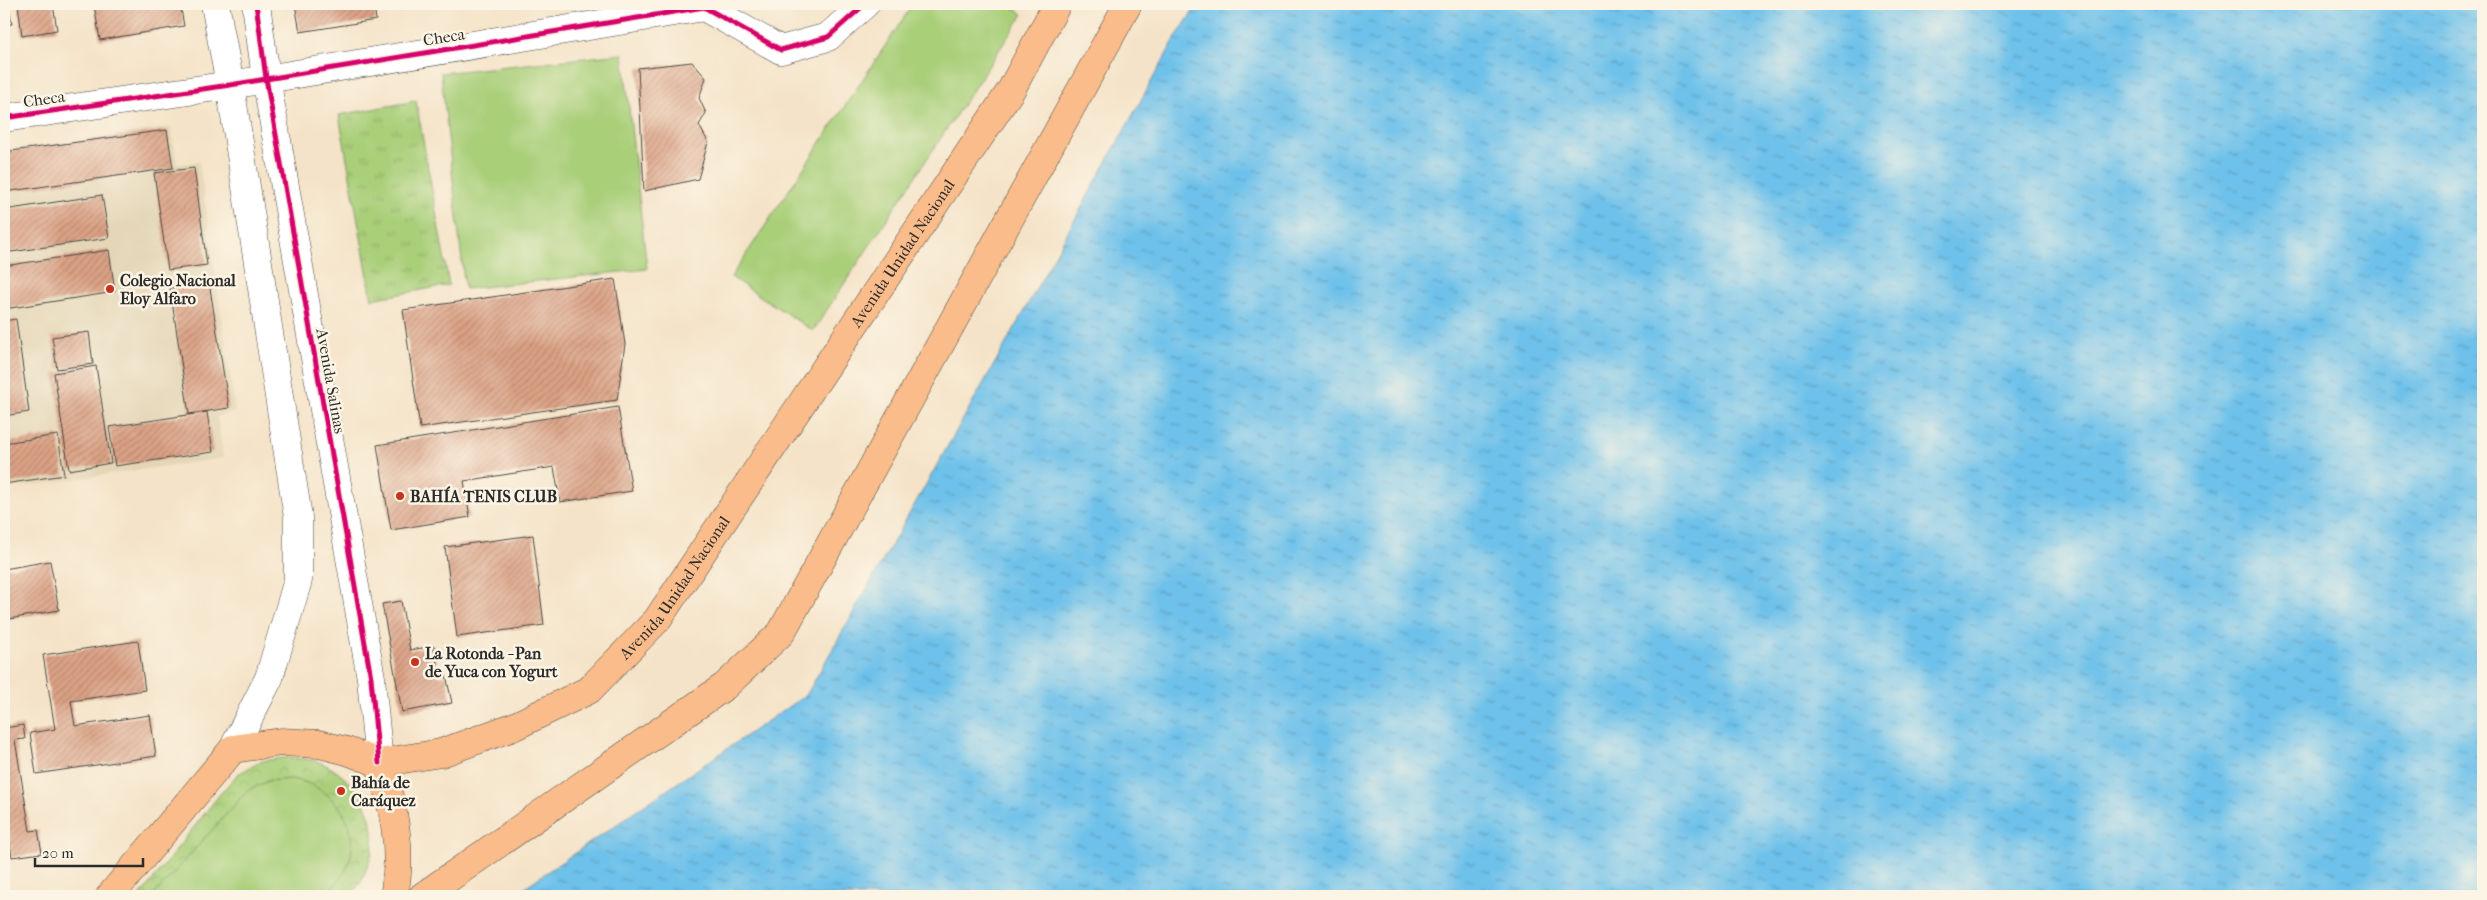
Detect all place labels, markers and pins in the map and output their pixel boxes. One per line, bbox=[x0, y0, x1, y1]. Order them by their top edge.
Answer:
place label: Colegio Nacional Eloy Alfaro bbox=[120, 271, 236, 309]
marker: Colegio Nacional Eloy Alfaro bbox=[104, 283, 116, 295]
place label: BAHÍA TENIS CLUB bbox=[410, 486, 557, 506]
marker: BAHÍA TENIS CLUB bbox=[394, 490, 406, 502]
place label: La Rotonda - Pan de Yuca con Yogurt bbox=[425, 644, 558, 682]
marker: La Rotonda - Pan de Yuca con Yogurt bbox=[409, 656, 421, 668]
place label: Bahía de Caráquez bbox=[351, 773, 417, 811]
marker: Bahía de Caráquez bbox=[335, 785, 347, 797]

